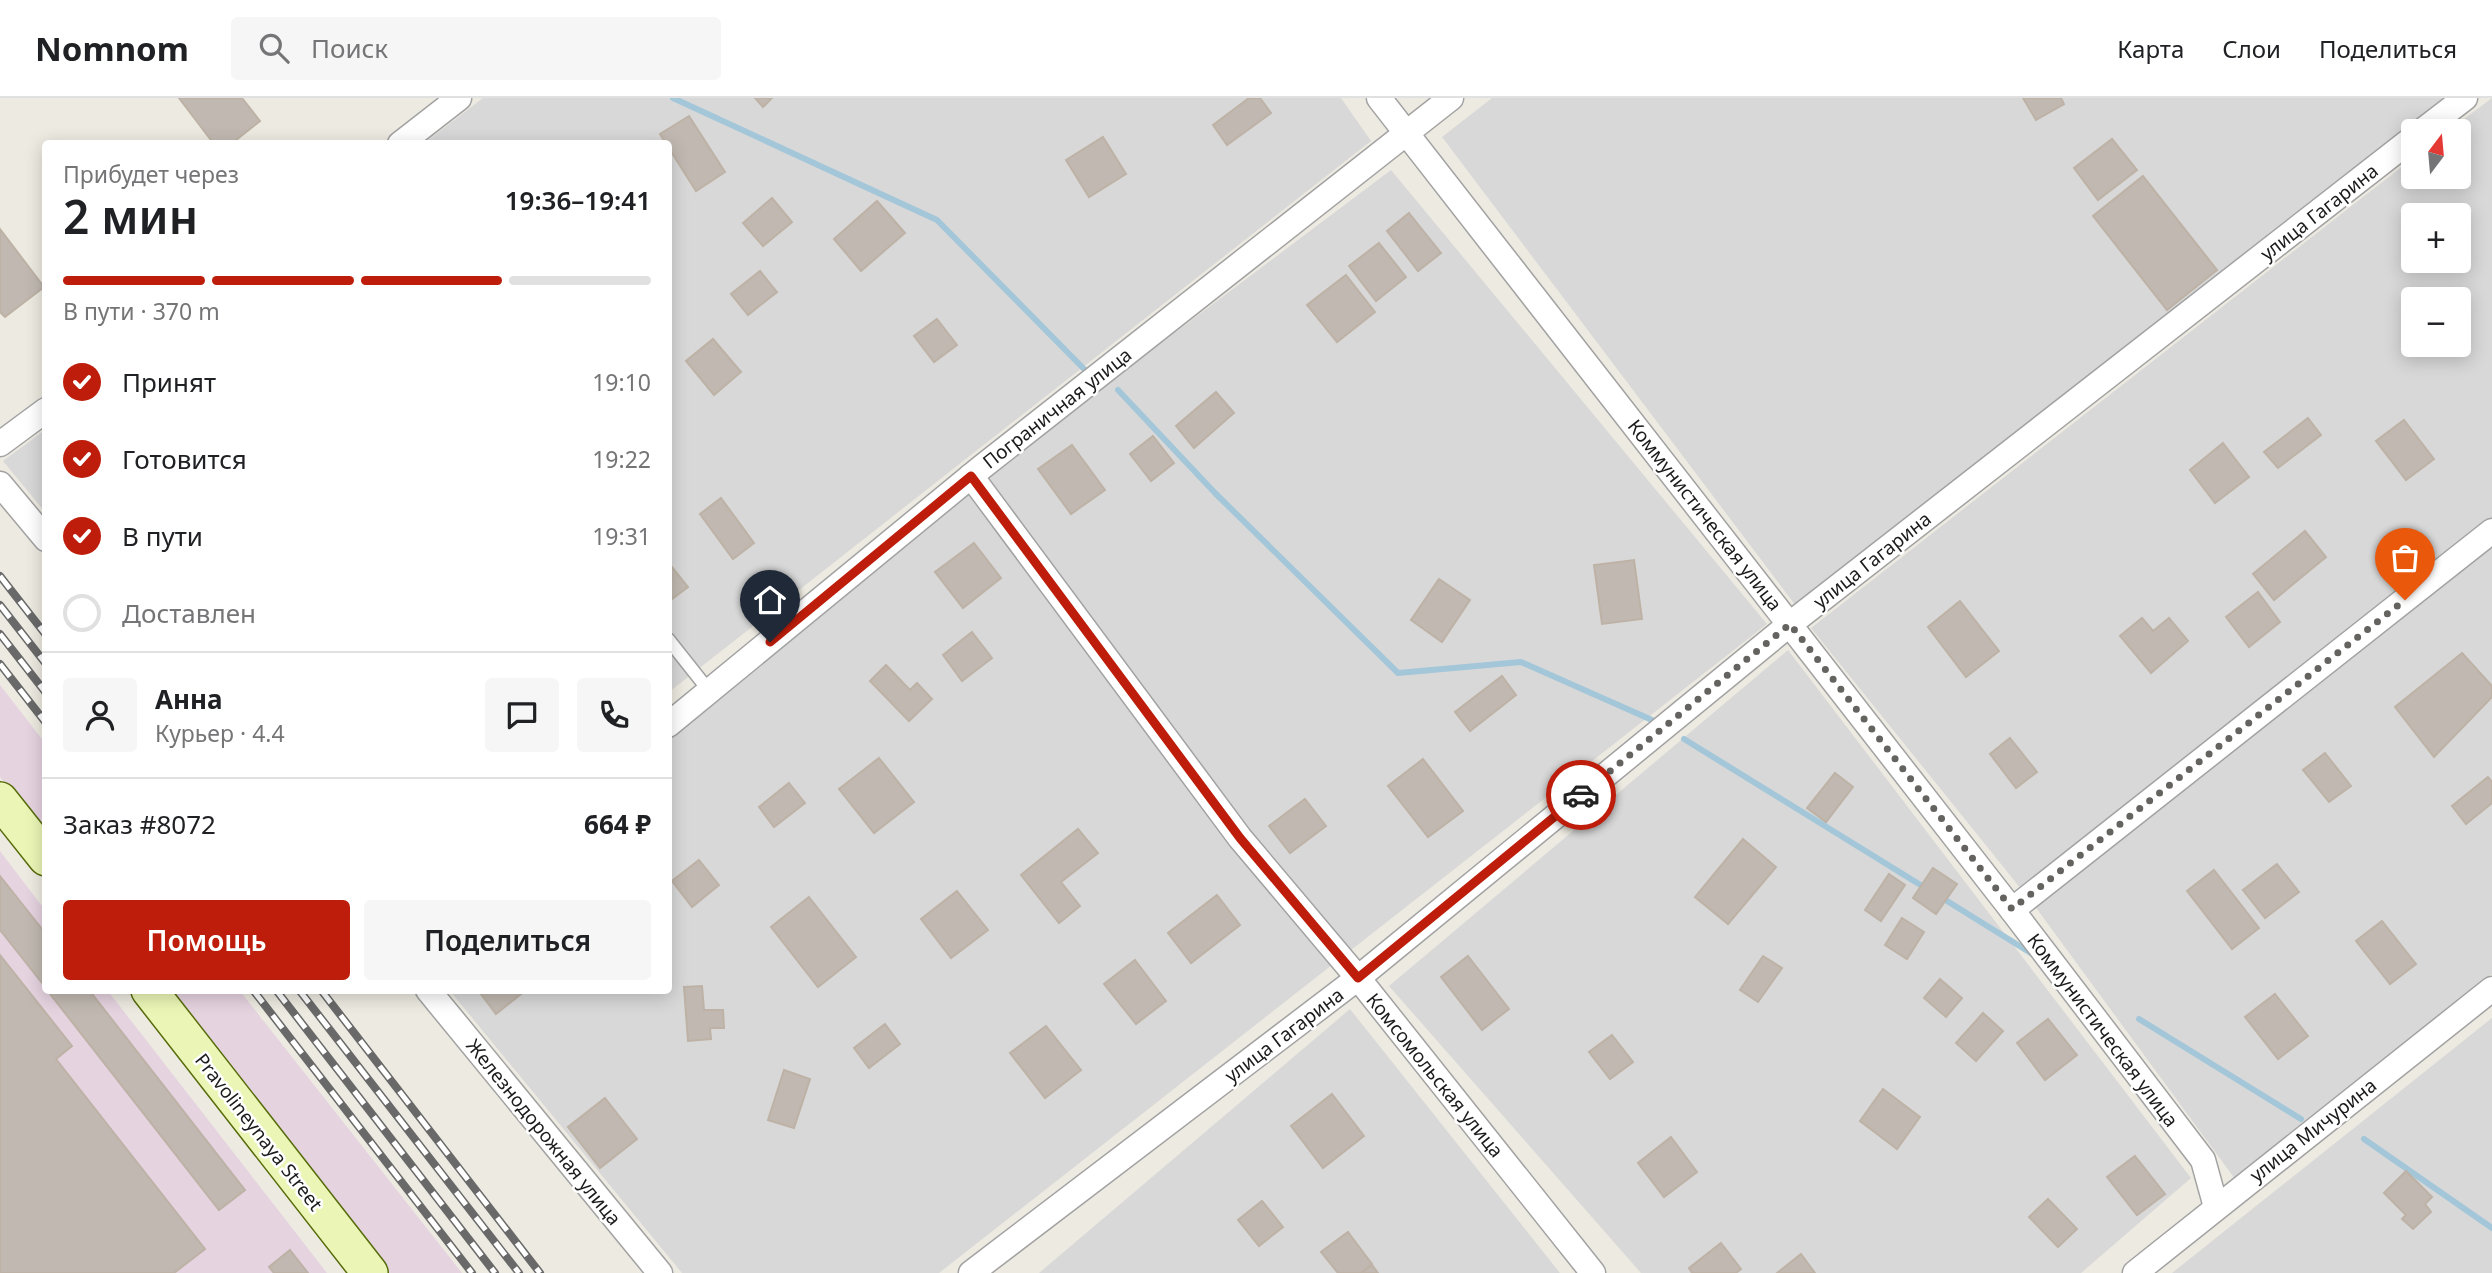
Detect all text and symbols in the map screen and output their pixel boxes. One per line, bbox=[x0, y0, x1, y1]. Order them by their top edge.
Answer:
search box bbox=[231, 17, 721, 80]
text: Nomnom bbox=[35, 26, 189, 71]
icon: search bbox=[255, 29, 293, 67]
text: Поиск bbox=[311, 30, 388, 66]
text: Карта bbox=[2117, 32, 2184, 65]
text: Слои bbox=[2222, 32, 2281, 65]
text: Поделиться bbox=[2319, 32, 2457, 65]
north arrow bbox=[2401, 119, 2471, 189]
map controls bbox=[2401, 119, 2471, 357]
text: Прибудет через bbox=[63, 158, 239, 190]
street label: улица Гагарина bbox=[2255, 158, 2383, 266]
text: 19:36–19:41 bbox=[505, 182, 651, 218]
text: 2 мин bbox=[63, 185, 198, 247]
button: + bbox=[2401, 203, 2471, 273]
button: − bbox=[2401, 287, 2471, 357]
text: В пути · 370 m bbox=[63, 295, 220, 327]
street label: Пограничная улица bbox=[977, 342, 1137, 474]
icon: check bbox=[63, 363, 101, 401]
text: Принят bbox=[122, 364, 216, 400]
text: 19:10 bbox=[592, 366, 651, 398]
street label: Коммунистическая улица bbox=[1622, 414, 1788, 616]
icon: check bbox=[63, 440, 101, 478]
text: Готовится bbox=[122, 441, 247, 477]
text: 19:22 bbox=[592, 443, 651, 475]
street label: улица Гагарина bbox=[1808, 506, 1936, 614]
icon: check bbox=[63, 517, 101, 555]
text: В пути bbox=[122, 518, 203, 554]
text: 19:31 bbox=[592, 520, 651, 552]
pin bbox=[2375, 528, 2435, 600]
icon: bag bbox=[2386, 539, 2424, 577]
pin bbox=[740, 570, 800, 642]
icon: home bbox=[751, 581, 789, 619]
text: Доставлен bbox=[122, 595, 256, 631]
button: person bbox=[63, 678, 137, 752]
button: chat bbox=[485, 678, 559, 752]
button: phone bbox=[577, 678, 651, 752]
text: Анна bbox=[155, 681, 223, 717]
text: Курьер · 4.4 bbox=[155, 717, 285, 749]
courier bbox=[1546, 760, 1616, 830]
icon: car bbox=[1562, 776, 1600, 814]
text: Заказ #8072 bbox=[63, 806, 216, 842]
text: 664 ₽ bbox=[584, 806, 651, 842]
button: Помощь bbox=[63, 900, 350, 980]
button: Поделиться bbox=[364, 900, 651, 980]
street label: Коммунистическая улица bbox=[2022, 928, 2184, 1132]
street label: улица Гагарина bbox=[1219, 982, 1349, 1088]
street label: Комсомольская улица bbox=[1361, 987, 1509, 1163]
street label: Железнодорожная улица bbox=[461, 1033, 627, 1231]
street label: Pravolineynaya Street bbox=[189, 1048, 329, 1216]
street label: улица Мичурина bbox=[2244, 1072, 2382, 1188]

